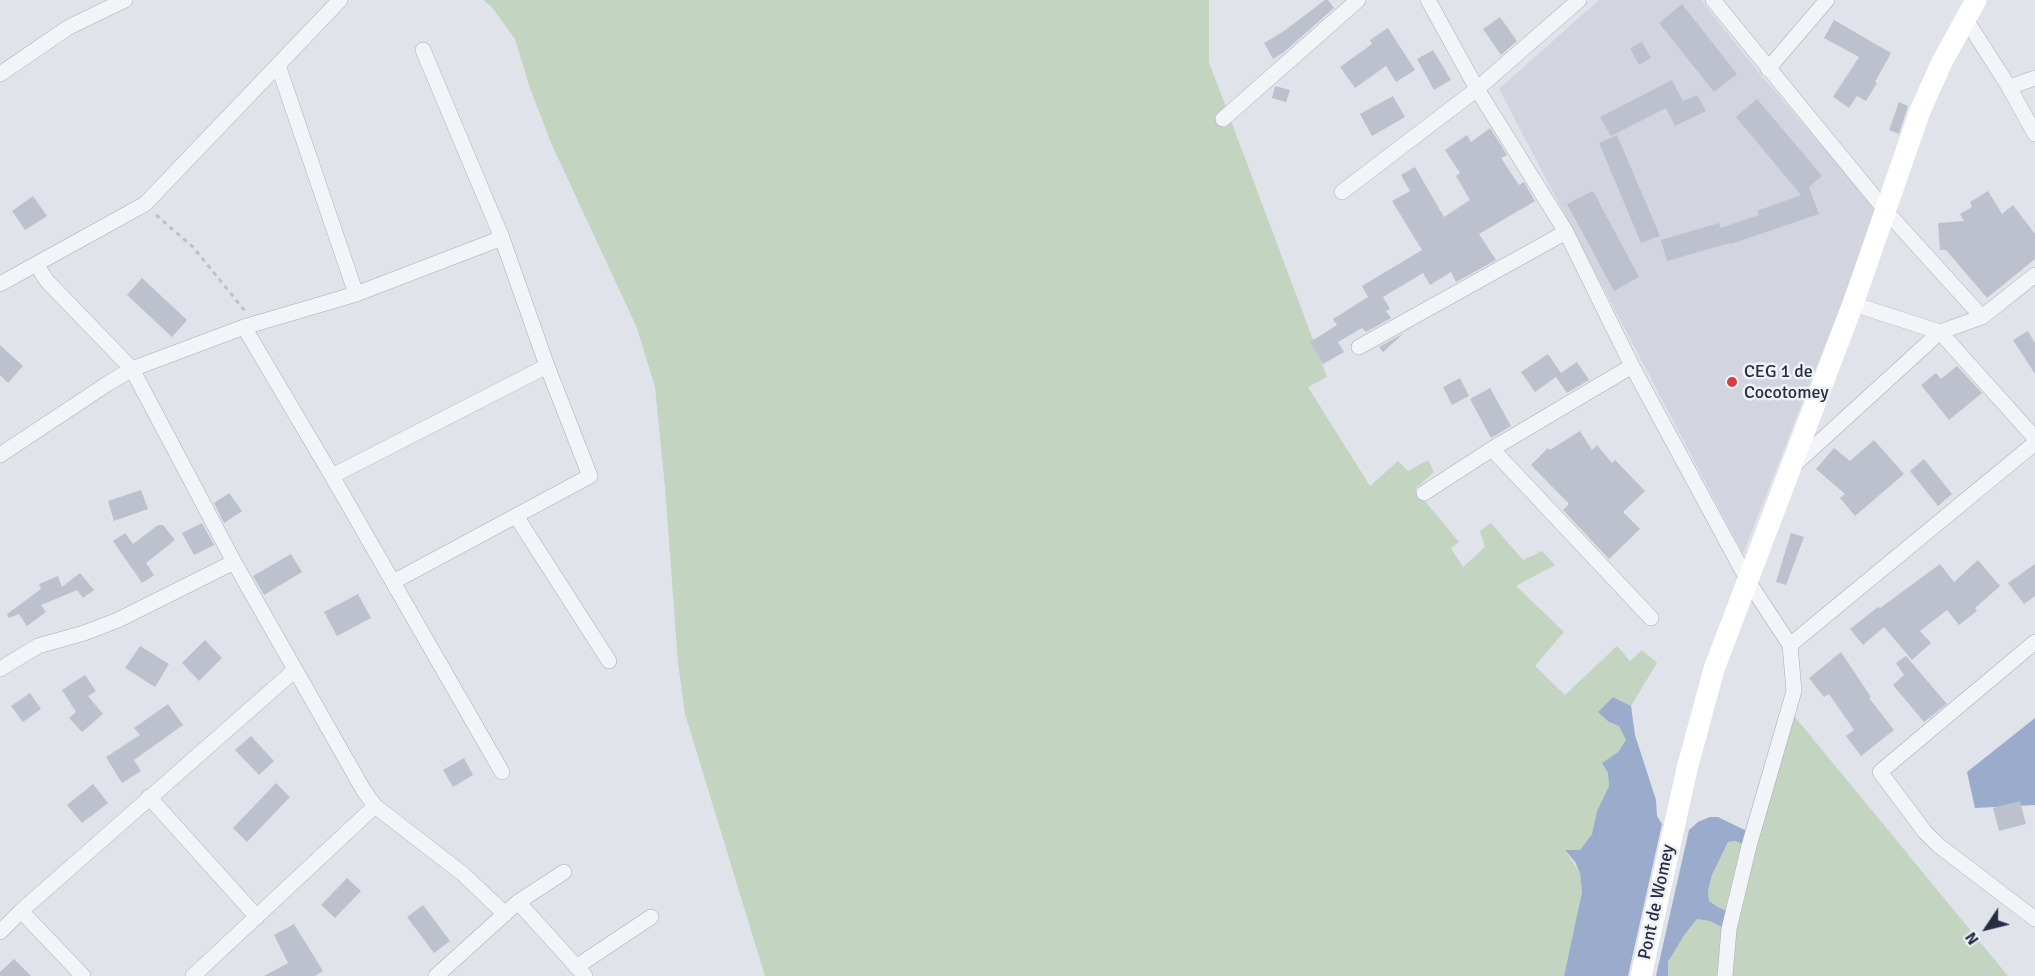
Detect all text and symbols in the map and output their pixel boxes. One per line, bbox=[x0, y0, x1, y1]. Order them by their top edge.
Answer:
place label: CEG 1 de Cocotomey bbox=[1744, 361, 1829, 404]
marker: CEG 1 de Cocotomey bbox=[1725, 375, 1739, 389]
street label: Pont de Womey bbox=[1634, 842, 1680, 962]
north arrow bbox=[1957, 898, 2017, 958]
text: N bbox=[1961, 928, 1984, 949]

